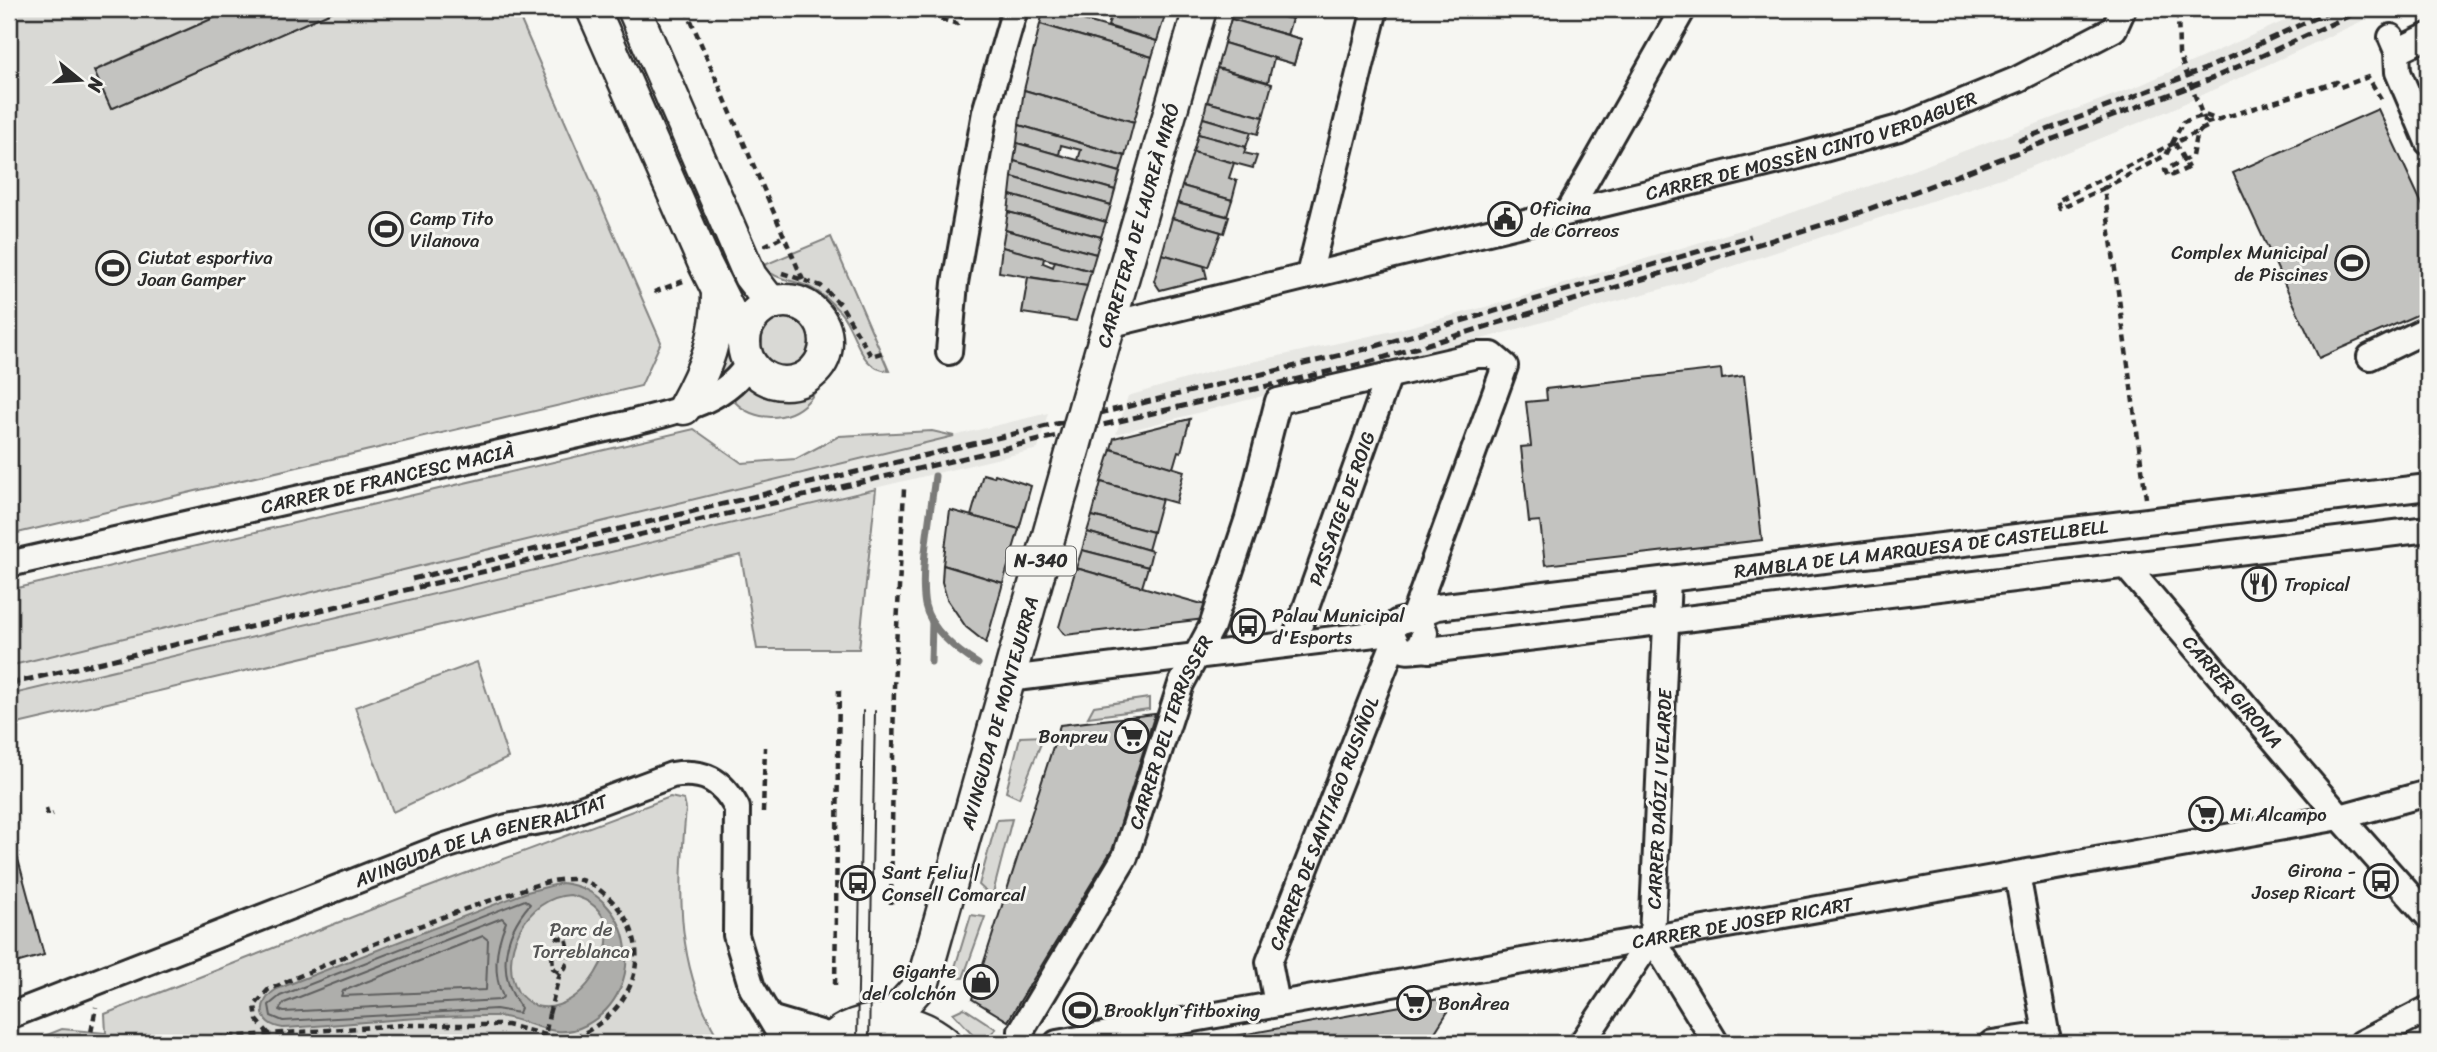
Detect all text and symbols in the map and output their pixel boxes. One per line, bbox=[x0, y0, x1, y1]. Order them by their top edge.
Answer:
north arrow bbox=[46, 46, 116, 116]
text: N bbox=[78, 73, 114, 97]
street label: CARRER DE MOSSÈN CINTO VERDAGUER bbox=[1642, 82, 1982, 210]
street label: CARRETERA DE LAUREÀ MIRÓ bbox=[1087, 99, 1189, 352]
place label: Oficina de Correos bbox=[1530, 192, 1620, 247]
public building icon: Oficina de Correos bbox=[1486, 200, 1524, 238]
place label: Camp Tito Vilanova bbox=[410, 202, 493, 257]
sports icon: Camp Tito Vilanova bbox=[367, 210, 405, 248]
place label: Complex Municipal de Piscines bbox=[2171, 236, 2329, 291]
place label: Ciutat esportiva Joan Gamper bbox=[137, 241, 273, 296]
sports icon: Complex Municipal de Piscines bbox=[2333, 244, 2371, 282]
sports icon: Ciutat esportiva Joan Gamper bbox=[94, 249, 132, 287]
street label: PASSATGE DE ROIG bbox=[1299, 427, 1385, 590]
street label: CARRER DE FRANCESC MACIÀ bbox=[258, 434, 518, 523]
street label: RAMBLA DE LA MARQUESA DE CASTELLBELL bbox=[1732, 510, 2110, 588]
road number: N-340 bbox=[1006, 546, 1076, 576]
restaurant icon: Tropical bbox=[2240, 565, 2278, 603]
place label: Tropical bbox=[2284, 568, 2351, 601]
street label: AVINGUDA DE MONTEJURRA bbox=[951, 593, 1048, 834]
place label: Palau Municipal d'Esports bbox=[1272, 599, 1405, 654]
bus stop icon: Palau Municipal d'Esports bbox=[1229, 607, 1267, 645]
street label: CARRER GIRONA bbox=[2174, 627, 2291, 756]
street label: CARRER DEL TERRISSER bbox=[1119, 629, 1221, 834]
street label: CARRER DAÓIZ I VELARDE bbox=[1637, 686, 1682, 910]
street label: CARRER DE SANTIAGO RUSIÑOL bbox=[1259, 691, 1389, 955]
supermarket icon: Bonpreu bbox=[1113, 717, 1151, 755]
place label: Bonpreu bbox=[1038, 720, 1108, 753]
street label: AVINGUDA DE LA GENERALITAT bbox=[349, 784, 614, 897]
supermarket icon: Mi Alcampo bbox=[2187, 795, 2225, 833]
place label: Mi Alcampo bbox=[2230, 798, 2327, 831]
place label: Girona - Josep Ricart bbox=[2251, 854, 2356, 909]
place label: Sant Feliu | Consell Comarcal bbox=[882, 856, 1026, 911]
bus stop icon: Girona - Josep Ricart bbox=[2362, 862, 2400, 900]
bus stop icon: Sant Feliu | Consell Comarcal bbox=[839, 864, 877, 902]
street label: CARRER DE JOSEP RICART bbox=[1630, 887, 1857, 958]
park label: Parc de Torreblanca bbox=[532, 913, 631, 968]
place label: Gigante del colchón bbox=[862, 955, 956, 1010]
shop icon: Gigante del colchón bbox=[962, 963, 1000, 1001]
supermarket icon: BonÀrea bbox=[1395, 984, 1433, 1022]
place label: BonÀrea bbox=[1438, 987, 1510, 1020]
sports icon: Brooklyn fitboxing bbox=[1061, 991, 1099, 1029]
place label: Brooklyn fitboxing bbox=[1104, 994, 1261, 1027]

